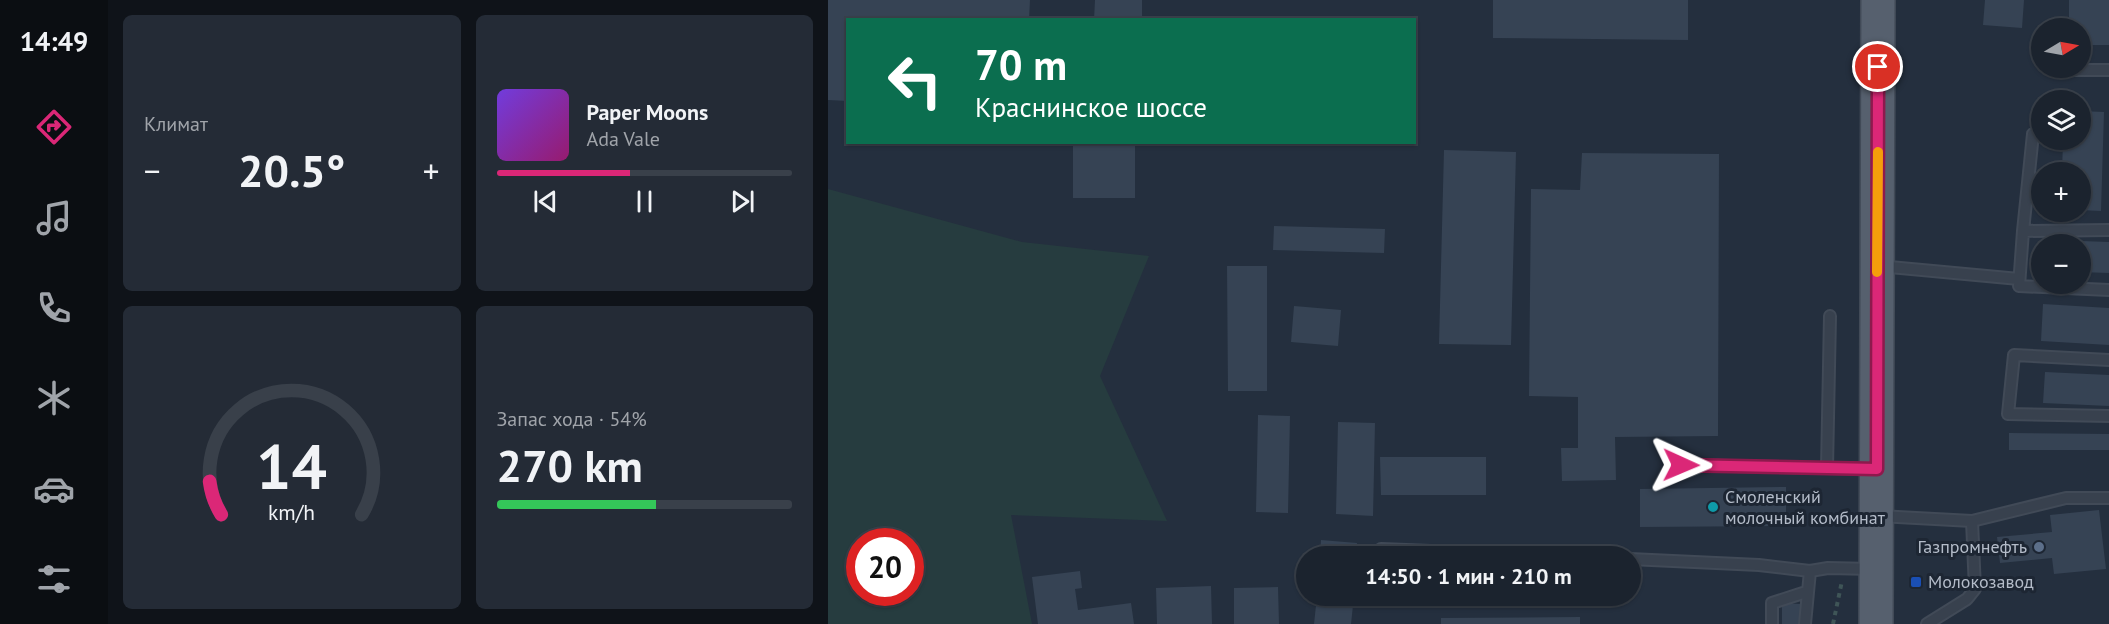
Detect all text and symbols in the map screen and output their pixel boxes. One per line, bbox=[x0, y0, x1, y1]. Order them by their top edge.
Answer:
north arrow bbox=[2031, 18, 2091, 78]
map controls bbox=[2031, 18, 2091, 294]
text: 14:49 bbox=[20, 24, 88, 58]
text: 70 m bbox=[975, 37, 1067, 92]
pin bbox=[1852, 41, 1903, 92]
icon: left bbox=[876, 42, 954, 120]
icon: arrive bbox=[1861, 50, 1894, 83]
text: Краснинское шоссе bbox=[975, 90, 1207, 124]
button: layers bbox=[2031, 90, 2091, 150]
text: Paper Moons bbox=[587, 98, 708, 126]
icon: directions bbox=[33, 106, 75, 148]
text: Климат bbox=[144, 111, 208, 137]
text: Ada Vale bbox=[587, 126, 660, 152]
text: 20.5° bbox=[238, 141, 345, 199]
text: − bbox=[144, 149, 161, 192]
text: + bbox=[423, 149, 440, 192]
button: + bbox=[2031, 162, 2091, 222]
icon: previous bbox=[529, 185, 562, 218]
icon: pause bbox=[628, 185, 661, 218]
icon: next bbox=[726, 185, 759, 218]
icon: music bbox=[33, 197, 75, 239]
button: − bbox=[2031, 234, 2091, 294]
icon: phone bbox=[33, 287, 75, 329]
icon: climate bbox=[33, 377, 75, 419]
text: Запас хода · 54% bbox=[497, 406, 647, 432]
text: 14 bbox=[256, 425, 327, 506]
position arrow bbox=[1649, 433, 1713, 497]
text: 270 km bbox=[497, 436, 643, 494]
icon: car bbox=[33, 468, 75, 510]
place label: Смоленский молочный комбинат bbox=[1725, 485, 1886, 529]
text: km/h bbox=[268, 498, 315, 526]
marker: Смоленский молочный комбинат bbox=[1706, 500, 1720, 514]
speed limit sign: 20 bbox=[846, 528, 924, 606]
place label: Газпромнефть bbox=[1917, 535, 2027, 558]
marker: Газпромнефть bbox=[2032, 540, 2046, 554]
icon: filters bbox=[33, 558, 75, 600]
text: 14:50 · 1 мин · 210 m bbox=[1365, 562, 1572, 590]
place label: Молокозавод bbox=[1928, 570, 2034, 593]
marker: Молокозавод bbox=[1909, 575, 1923, 589]

